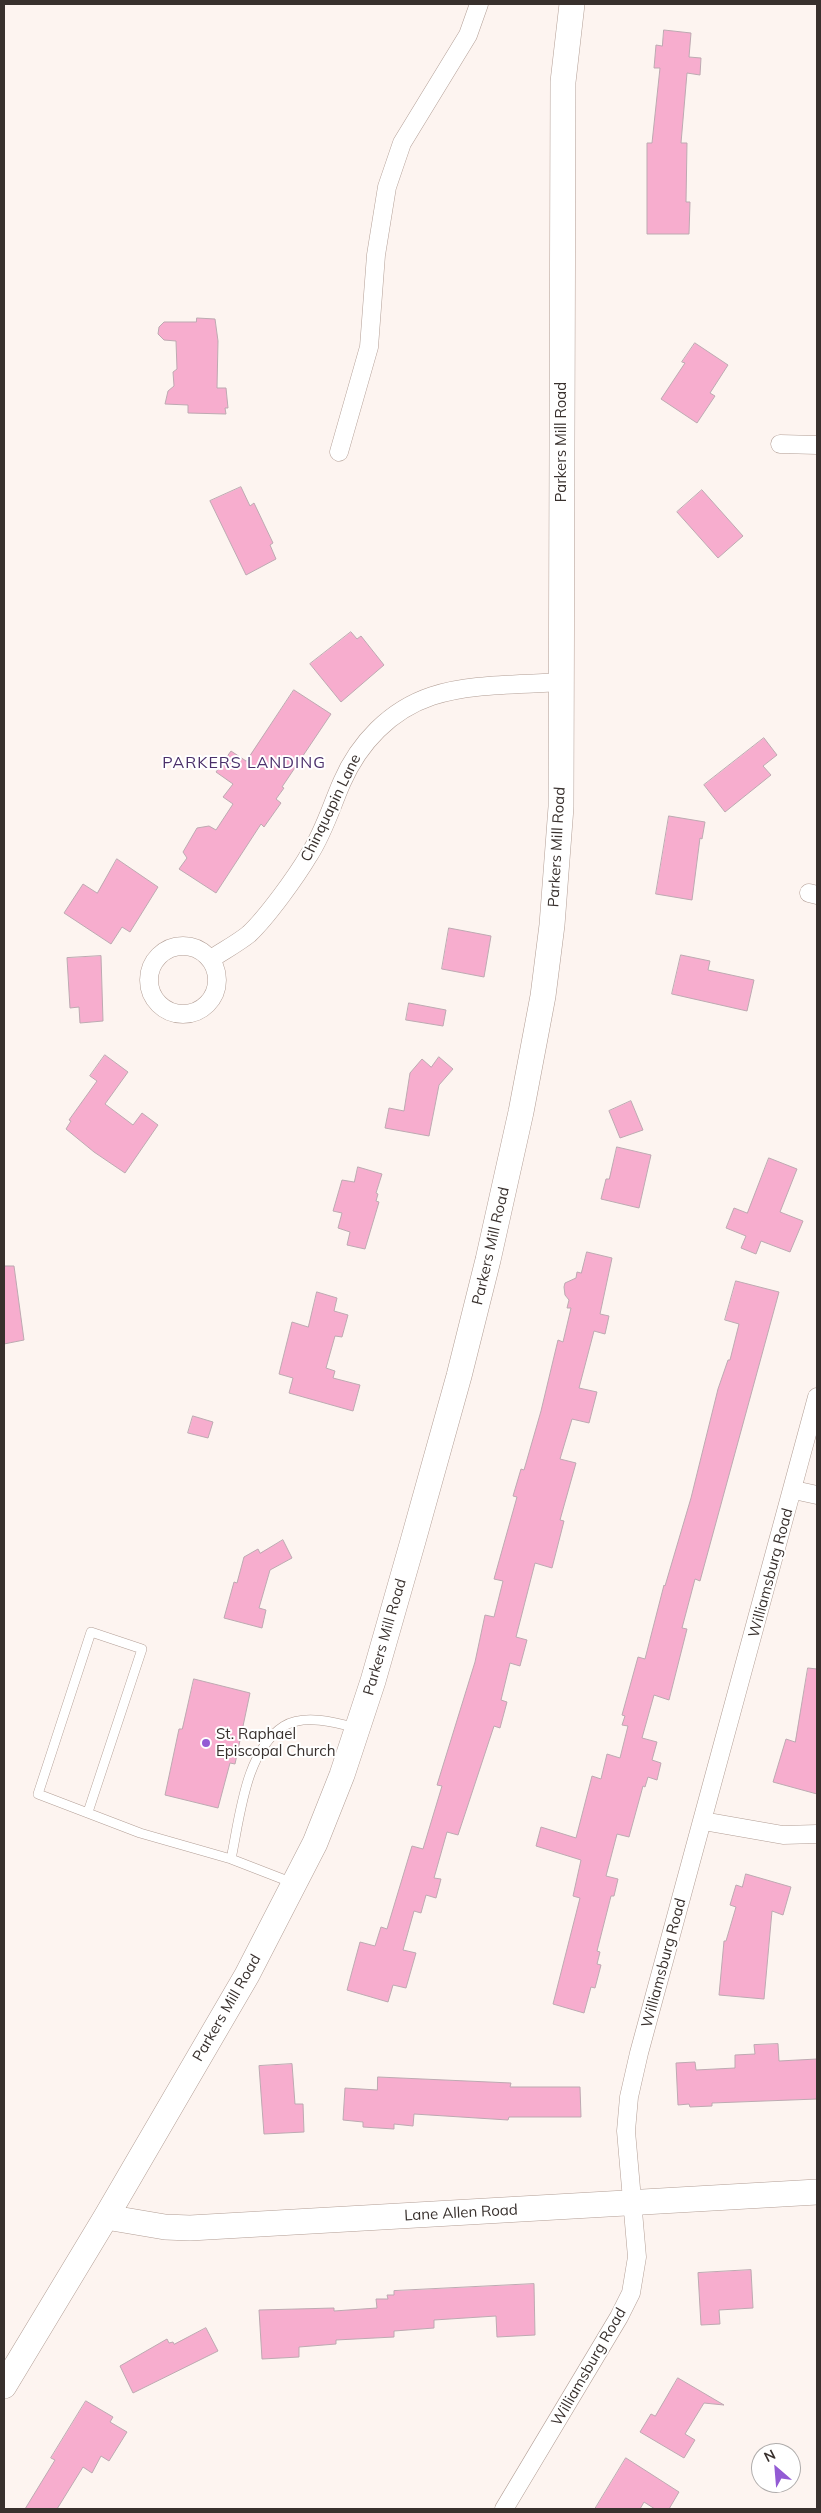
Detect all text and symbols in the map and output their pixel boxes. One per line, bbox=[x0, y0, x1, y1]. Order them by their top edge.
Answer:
street label: Parkers Mill Road bbox=[552, 382, 570, 502]
street label: Chinquapin Lane bbox=[297, 751, 365, 865]
district label: PARKERS LANDING bbox=[160, 753, 328, 773]
street label: Parkers Mill Road bbox=[545, 786, 569, 908]
street label: Parkers Mill Road bbox=[469, 1185, 513, 1307]
street label: Williamsburg Road bbox=[745, 1506, 797, 1640]
street label: Parkers Mill Road bbox=[360, 1577, 410, 1697]
place label: St. Raphael Episcopal Church bbox=[216, 1725, 335, 1760]
marker: St. Raphael Episcopal Church bbox=[200, 1737, 212, 1749]
street label: Williamsburg Road bbox=[638, 1896, 690, 2030]
street label: Parkers Mill Road bbox=[189, 1951, 265, 2065]
street label: Lane Allen Road bbox=[404, 2201, 518, 2225]
street label: Williamsburg Road bbox=[548, 2305, 630, 2429]
north arrow bbox=[751, 2443, 801, 2493]
text: N bbox=[761, 2445, 778, 2466]

